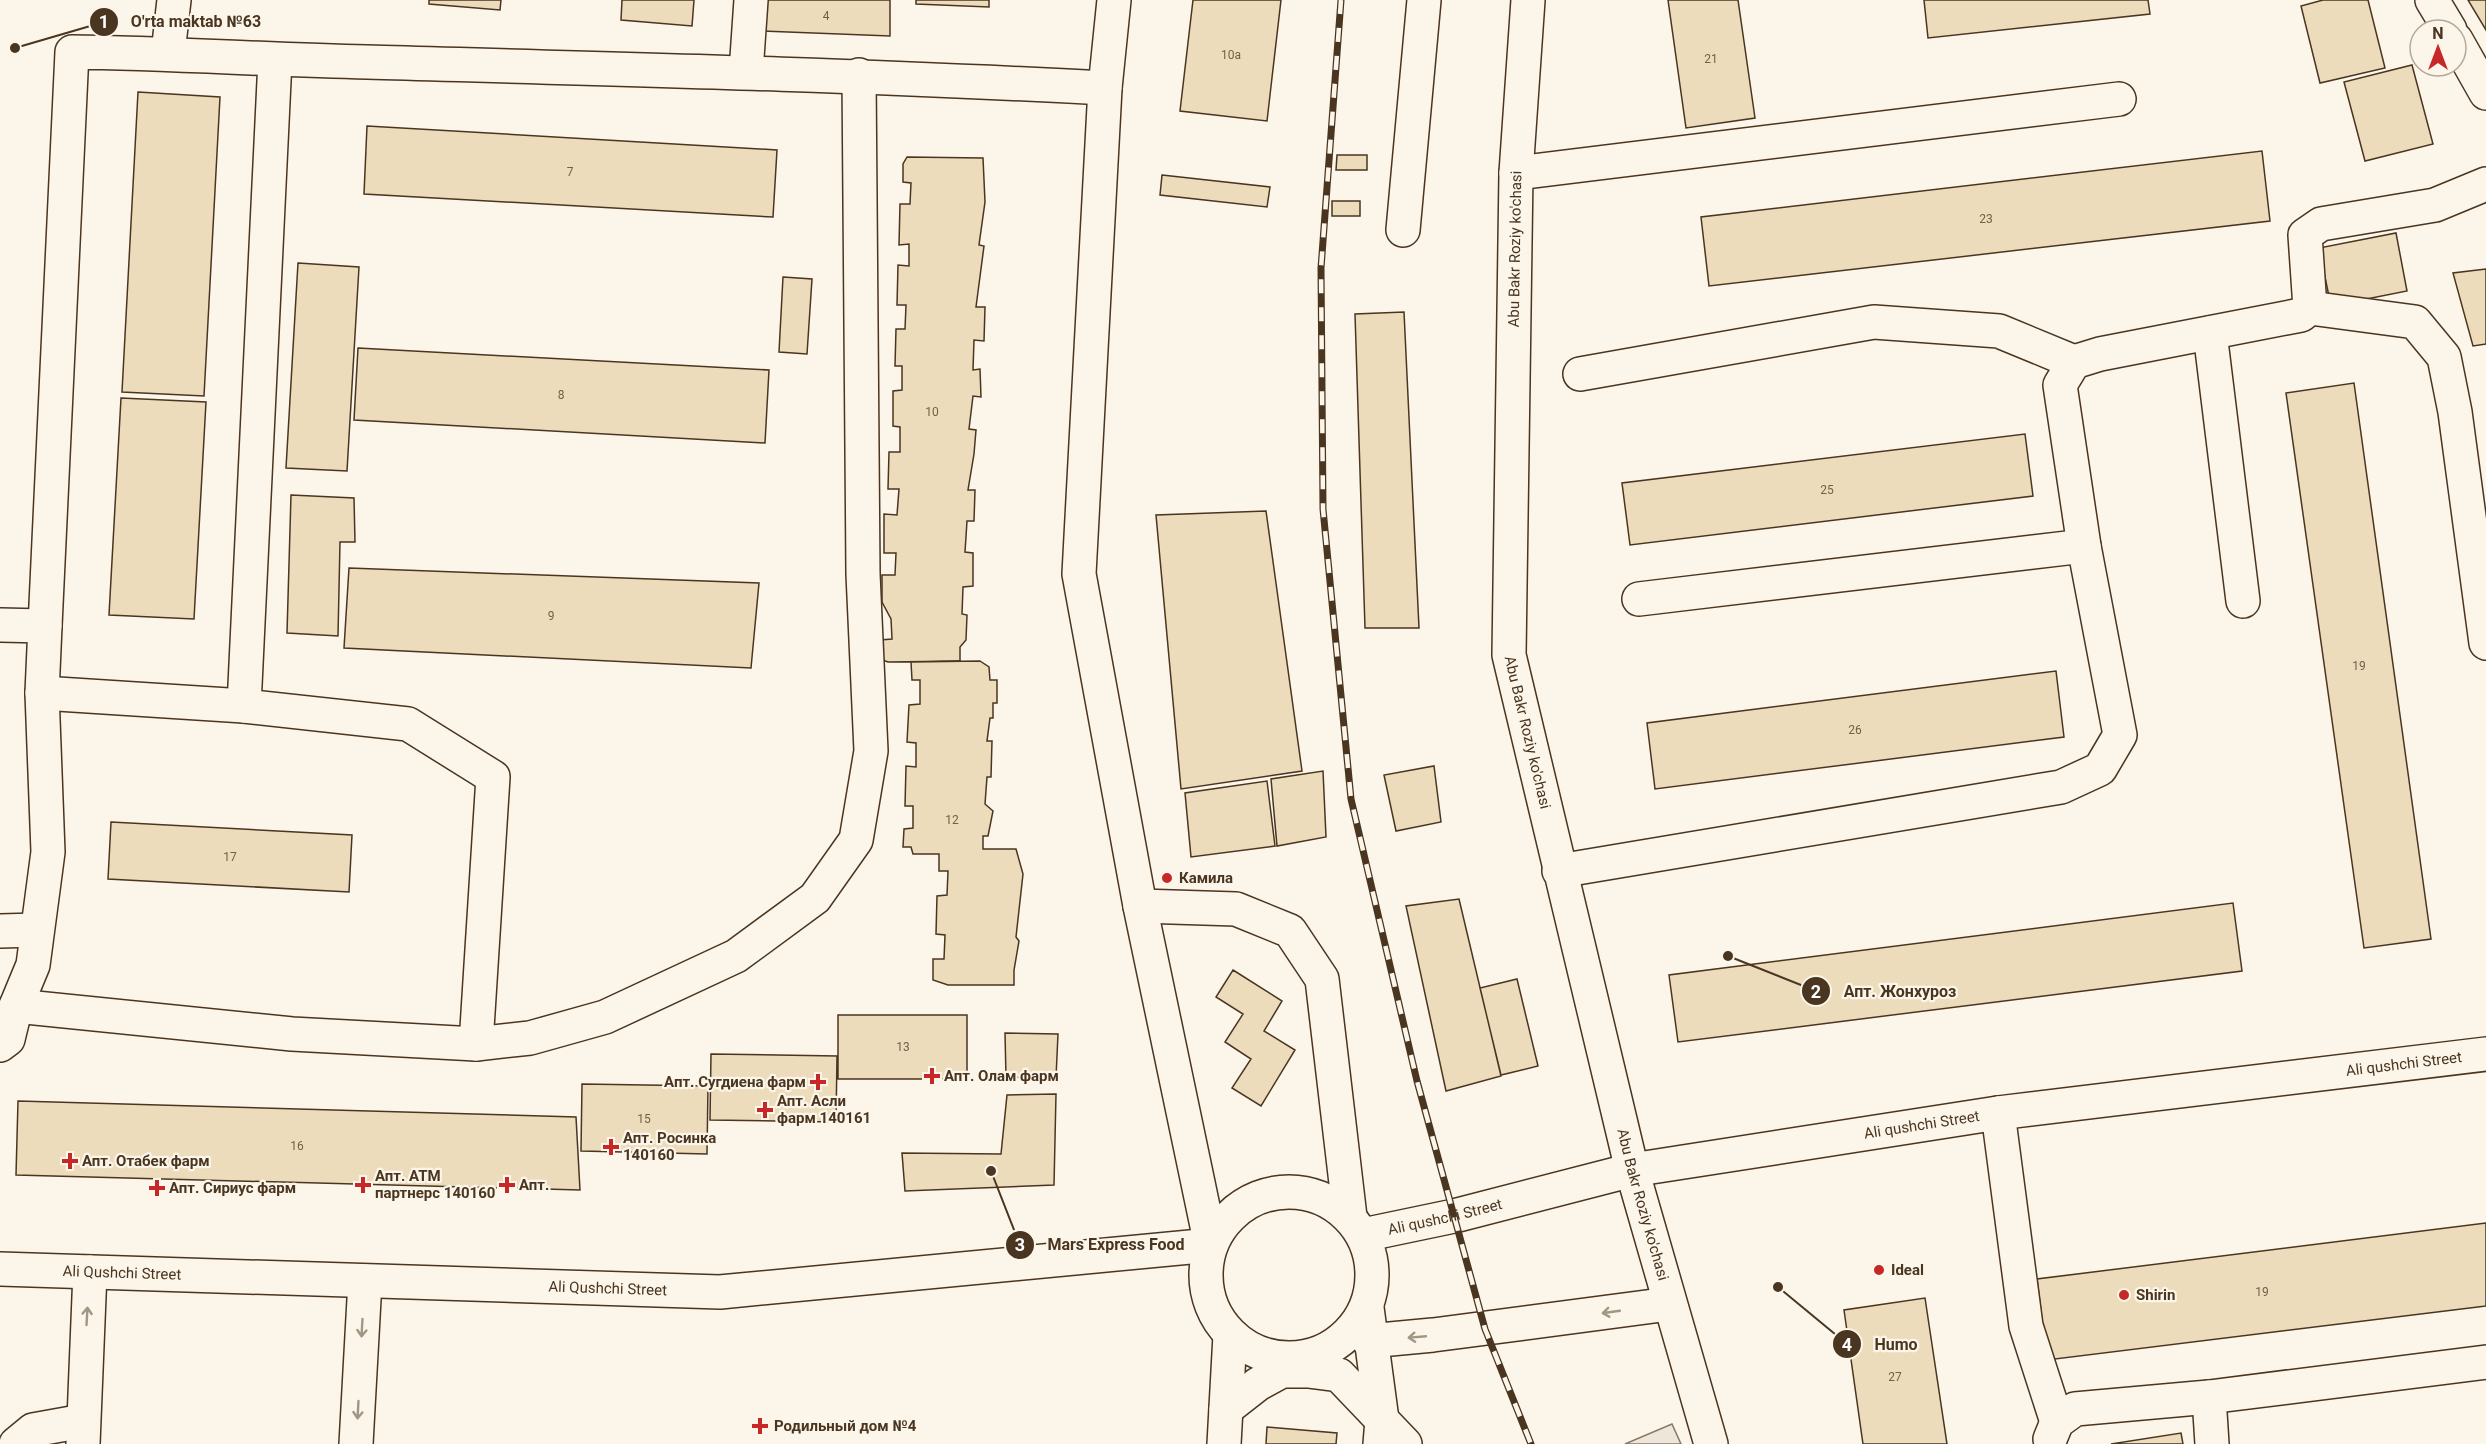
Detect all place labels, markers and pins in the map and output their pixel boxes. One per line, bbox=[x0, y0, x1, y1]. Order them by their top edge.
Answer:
callout: O'rta maktab №63 bbox=[89, 5, 273, 39]
place label: Камила bbox=[1179, 869, 1233, 887]
marker: Камила bbox=[1160, 871, 1174, 885]
callout: Апт. Жонхуроз bbox=[1801, 974, 1968, 1008]
place label: Апт. Олам фарм bbox=[944, 1067, 1059, 1085]
marker: Апт. Олам фарм bbox=[925, 1069, 939, 1083]
place label: Апт. Сугдиена фарм bbox=[664, 1073, 806, 1091]
marker: Апт. Сугдиена фарм bbox=[811, 1075, 825, 1089]
place label: Апт. Асли фарм 140161 bbox=[777, 1092, 871, 1127]
marker: Апт. Асли фарм 140161 bbox=[758, 1103, 772, 1117]
place label: Апт. Росинка 140160 bbox=[623, 1129, 716, 1164]
marker: Апт. Росинка 140160 bbox=[604, 1140, 618, 1154]
place label: Апт. Отабек фарм bbox=[82, 1152, 210, 1170]
marker: Апт. Отабек фарм bbox=[63, 1154, 77, 1168]
place label: Апт. АТМ партнерс 140160 bbox=[375, 1167, 495, 1202]
place label: Апт. bbox=[519, 1176, 549, 1194]
marker: Апт. АТМ партнерс 140160 bbox=[356, 1178, 370, 1192]
marker: Апт. bbox=[500, 1178, 514, 1192]
place label: Апт. Сириус фарм bbox=[169, 1179, 296, 1197]
marker: Апт. Сириус фарм bbox=[150, 1181, 164, 1195]
callout: Mars Express Food bbox=[1005, 1228, 1196, 1262]
place label: Ideal bbox=[1891, 1261, 1924, 1279]
marker: Ideal bbox=[1872, 1263, 1886, 1277]
place label: Shirin bbox=[2136, 1286, 2175, 1304]
marker: Shirin bbox=[2117, 1288, 2131, 1302]
callout: Humo bbox=[1832, 1327, 1929, 1361]
marker: Родильный дом №4 bbox=[751, 1417, 769, 1435]
place label: Родильный дом №4 bbox=[774, 1417, 917, 1435]

